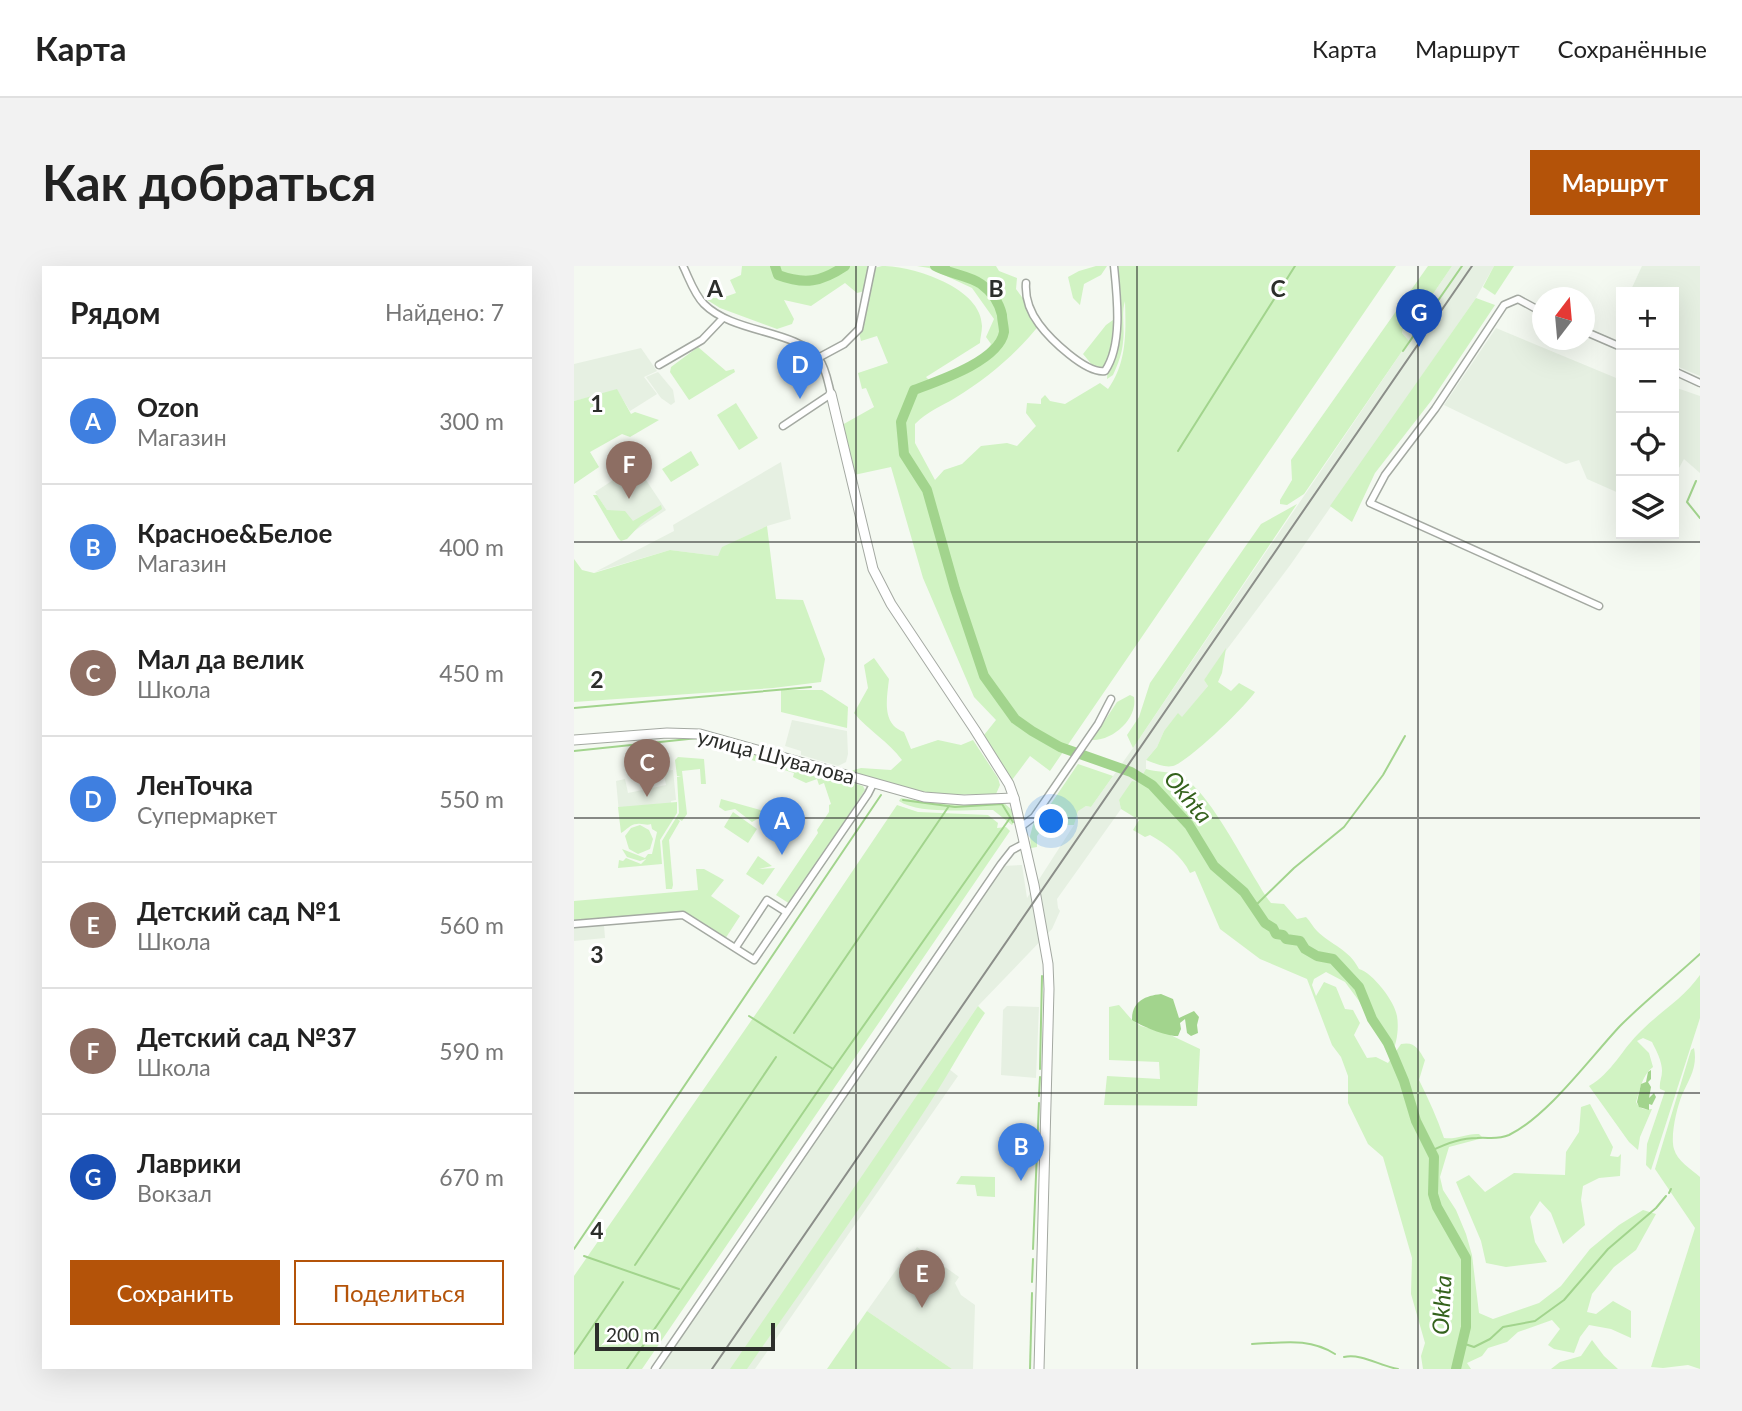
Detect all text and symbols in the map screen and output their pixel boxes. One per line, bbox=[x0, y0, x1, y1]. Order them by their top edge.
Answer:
text: Карта bbox=[35, 28, 126, 68]
text: Карта bbox=[1312, 34, 1377, 63]
text: Маршрут bbox=[1415, 34, 1520, 63]
text: Сохранённые bbox=[1558, 34, 1707, 63]
button: Маршрут bbox=[1530, 150, 1700, 215]
text: Как добраться bbox=[42, 153, 376, 211]
text: A bbox=[706, 274, 724, 302]
text: B bbox=[988, 274, 1004, 302]
text: C bbox=[1270, 274, 1286, 302]
north arrow bbox=[1532, 287, 1595, 350]
map controls bbox=[1616, 287, 1679, 539]
button: + bbox=[1616, 287, 1679, 350]
pin: G bbox=[1396, 289, 1442, 347]
text: Рядом bbox=[70, 294, 160, 330]
text: Найдено: 7 bbox=[385, 298, 504, 326]
pin: D bbox=[777, 341, 823, 399]
button: − bbox=[1616, 350, 1679, 413]
text: 1 bbox=[590, 389, 604, 417]
text: Ozon bbox=[137, 391, 199, 423]
text: A bbox=[85, 407, 101, 435]
text: 300 m bbox=[439, 407, 504, 435]
button: locate bbox=[1616, 413, 1679, 476]
text: Магазин bbox=[137, 423, 227, 451]
pin: F bbox=[606, 441, 652, 499]
button: layers bbox=[1616, 476, 1679, 539]
text: Красное&Белое bbox=[137, 517, 332, 549]
text: B bbox=[85, 533, 101, 561]
text: 400 m bbox=[439, 533, 504, 561]
text: Магазин bbox=[137, 549, 227, 577]
text: Мал да велик bbox=[137, 643, 304, 675]
text: C bbox=[85, 659, 101, 687]
text: 450 m bbox=[439, 659, 504, 687]
text: 2 bbox=[590, 665, 604, 693]
text: Школа bbox=[137, 675, 211, 703]
street label: улица Шувалова bbox=[695, 723, 858, 789]
pin: C bbox=[624, 739, 670, 797]
water label: Okhta bbox=[1159, 765, 1219, 828]
text: ЛенТочка bbox=[137, 769, 253, 801]
text: D bbox=[84, 785, 102, 813]
text: 550 m bbox=[439, 785, 504, 813]
pin: A bbox=[759, 797, 805, 855]
text: Супермаркет bbox=[137, 801, 277, 829]
your location bbox=[1034, 804, 1068, 838]
text: Детский сад №1 bbox=[137, 895, 342, 927]
text: E bbox=[86, 911, 100, 939]
text: 560 m bbox=[439, 911, 504, 939]
text: Школа bbox=[137, 927, 211, 955]
text: 3 bbox=[590, 940, 604, 968]
text: Детский сад №37 bbox=[137, 1021, 357, 1053]
text: F bbox=[86, 1037, 100, 1065]
text: 590 m bbox=[439, 1037, 504, 1065]
text: Школа bbox=[137, 1053, 211, 1081]
pin: B bbox=[998, 1123, 1044, 1181]
text: Лаврики bbox=[137, 1147, 241, 1179]
text: G bbox=[85, 1163, 101, 1191]
text: 670 m bbox=[439, 1163, 504, 1191]
text: Вокзал bbox=[137, 1179, 212, 1207]
text: 4 bbox=[590, 1216, 604, 1244]
pin: E bbox=[899, 1250, 945, 1308]
button: Сохранить bbox=[70, 1260, 280, 1325]
button: Поделиться bbox=[294, 1260, 504, 1325]
water label: Okhta bbox=[1425, 1274, 1457, 1335]
scale bar bbox=[595, 1320, 775, 1352]
text: 200 m bbox=[606, 1323, 660, 1346]

